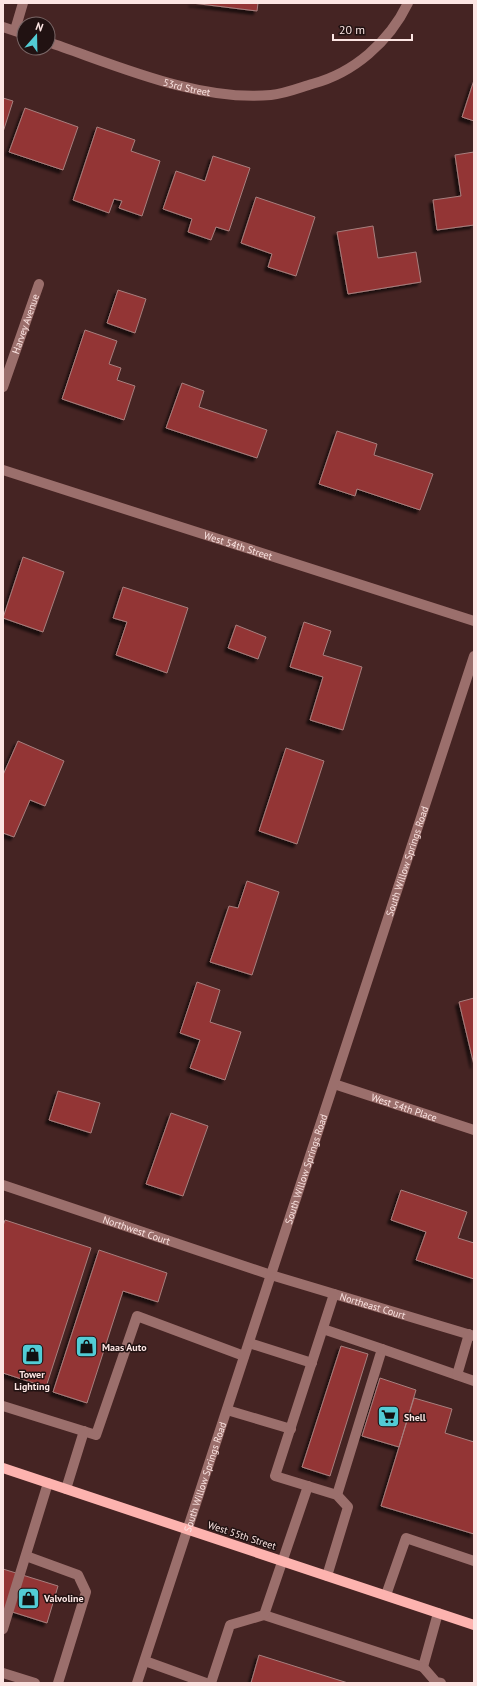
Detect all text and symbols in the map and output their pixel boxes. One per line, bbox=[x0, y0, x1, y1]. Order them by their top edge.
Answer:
north arrow bbox=[16, 16, 56, 56]
scale bar bbox=[333, 16, 412, 42]
text: N bbox=[34, 19, 45, 34]
text: 20 m bbox=[339, 22, 365, 37]
street label: 53rd Street bbox=[162, 76, 212, 99]
street label: Harvey Avenue bbox=[9, 292, 42, 356]
street label: West 54th Street bbox=[202, 529, 275, 563]
street label: South Willow Springs Road bbox=[383, 805, 431, 918]
street label: West 54th Place bbox=[370, 1091, 439, 1124]
street label: South Willow Springs Road bbox=[282, 1112, 330, 1226]
street label: Northwest Court bbox=[101, 1213, 173, 1248]
street label: Northeast Court bbox=[338, 1290, 408, 1322]
shop icon: Maas Auto bbox=[73, 1334, 99, 1360]
shop icon: Tower Lighting bbox=[19, 1341, 45, 1367]
place label: Maas Auto bbox=[102, 1341, 147, 1354]
place label: Tower Lighting bbox=[14, 1368, 50, 1393]
supermarket icon: Shell bbox=[375, 1404, 401, 1430]
place label: Shell bbox=[404, 1411, 426, 1424]
street label: South Willow Springs Road bbox=[181, 1420, 229, 1534]
street label: West 55th Street bbox=[206, 1518, 278, 1553]
shop icon: Valvoline bbox=[16, 1585, 42, 1611]
place label: Valvoline bbox=[43, 1592, 84, 1605]

